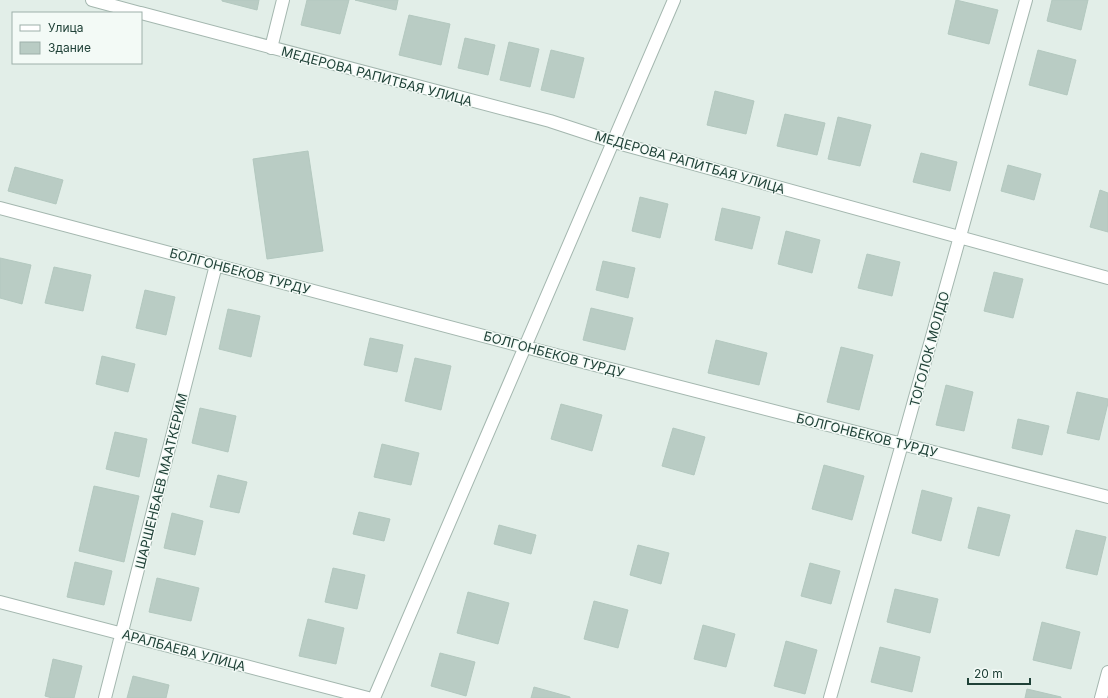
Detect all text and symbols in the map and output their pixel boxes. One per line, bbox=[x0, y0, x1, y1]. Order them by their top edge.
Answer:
legend bbox=[12, 12, 142, 64]
text: Улица bbox=[48, 20, 83, 35]
text: Здание bbox=[48, 40, 91, 55]
street label: МЕДЕРОВА РАПИТБАЯ УЛИЦА bbox=[280, 43, 474, 109]
street label: МЕДЕРОВА РАПИТБАЯ УЛИЦА bbox=[593, 127, 787, 197]
street label: БОЛГОНБЕКОВ ТУРДУ bbox=[168, 244, 312, 298]
street label: ТОГОЛОК МОЛДО bbox=[906, 289, 952, 409]
street label: БОЛГОНБЕКОВ ТУРДУ bbox=[482, 327, 626, 381]
street label: ШАРШЕНБАЕВ МААТКЕРИМ bbox=[131, 391, 191, 571]
street label: БОЛГОНБЕКОВ ТУРДУ bbox=[795, 410, 939, 460]
street label: АРАЛБАЕВА УЛИЦА bbox=[120, 626, 248, 674]
scale bar bbox=[968, 660, 1030, 686]
text: 20 m bbox=[974, 666, 1003, 681]

